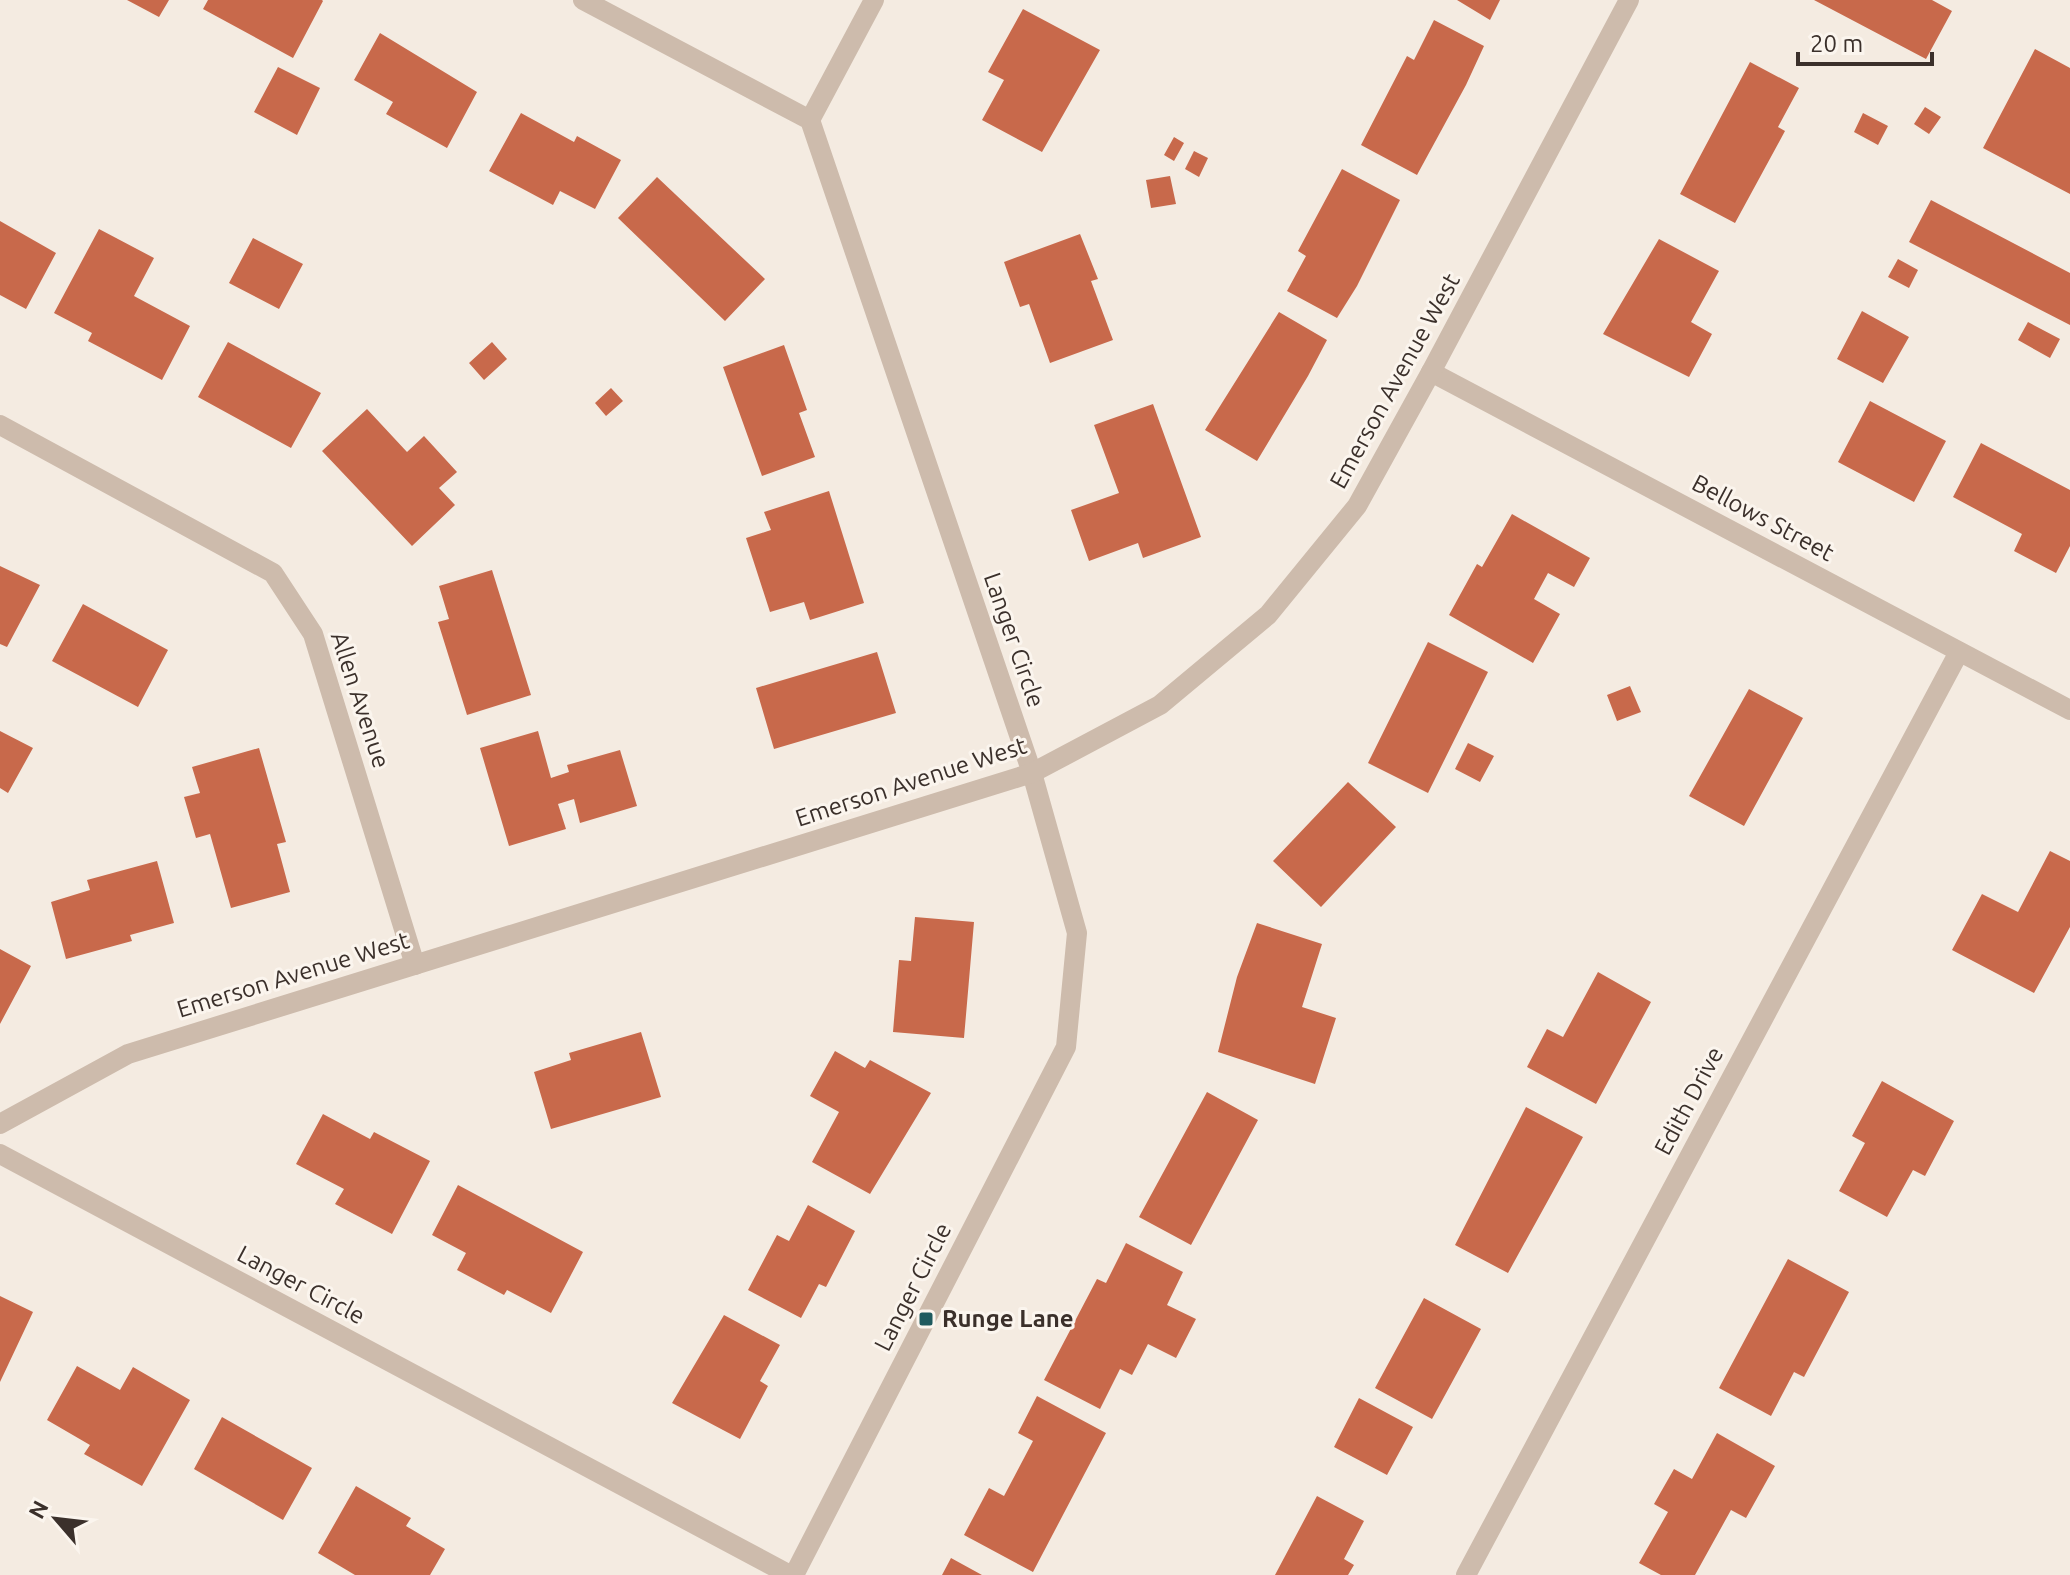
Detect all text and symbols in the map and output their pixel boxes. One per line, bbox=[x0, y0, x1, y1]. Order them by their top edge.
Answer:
scale bar bbox=[1798, 16, 1932, 66]
text: 20 m bbox=[1810, 30, 1863, 57]
street label: Emerson Avenue West bbox=[1324, 268, 1465, 493]
street label: Bellows Street bbox=[1688, 469, 1839, 567]
street label: Langer Circle bbox=[979, 569, 1050, 711]
street label: Allen Avenue bbox=[326, 628, 395, 771]
street label: Emerson Avenue West bbox=[792, 731, 1030, 832]
street label: Emerson Avenue West bbox=[173, 926, 413, 1023]
street label: Edith Drive bbox=[1649, 1042, 1728, 1159]
street label: Langer Circle bbox=[869, 1218, 956, 1355]
street label: Langer Circle bbox=[233, 1240, 369, 1329]
place label: Runge Lane bbox=[942, 1305, 1074, 1332]
marker: Runge Lane bbox=[917, 1310, 935, 1328]
north arrow bbox=[16, 1479, 96, 1559]
text: N bbox=[23, 1496, 53, 1522]

